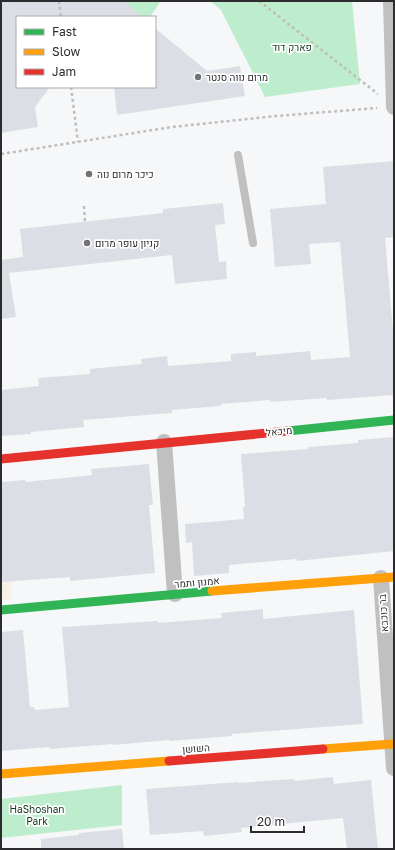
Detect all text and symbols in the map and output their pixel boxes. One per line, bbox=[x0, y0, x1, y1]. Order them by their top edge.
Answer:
legend bbox=[16, 16, 156, 88]
text: Fast bbox=[52, 24, 77, 39]
park label: פארק דוד bbox=[272, 41, 312, 53]
text: Slow bbox=[52, 44, 80, 59]
text: Jam bbox=[52, 64, 76, 79]
place label: מרום נווה סנטר bbox=[206, 71, 268, 83]
marker: מרום נווה סנטר bbox=[193, 72, 203, 82]
place label: כיכר מרום נוה bbox=[97, 168, 154, 180]
marker: כיכר מרום נוה bbox=[84, 169, 94, 179]
place label: קניון עופר מרום bbox=[95, 237, 159, 249]
marker: קניון עופר מרום bbox=[82, 238, 92, 248]
street label: מיכאל bbox=[265, 424, 293, 438]
street label: אמנון ותמר bbox=[174, 574, 220, 590]
street label: בר כוכבא bbox=[376, 593, 390, 632]
street label: השושן bbox=[182, 741, 210, 755]
park label: HaShoshan Park bbox=[9, 803, 65, 827]
scale bar bbox=[251, 808, 304, 834]
text: 20 m bbox=[257, 814, 285, 829]

